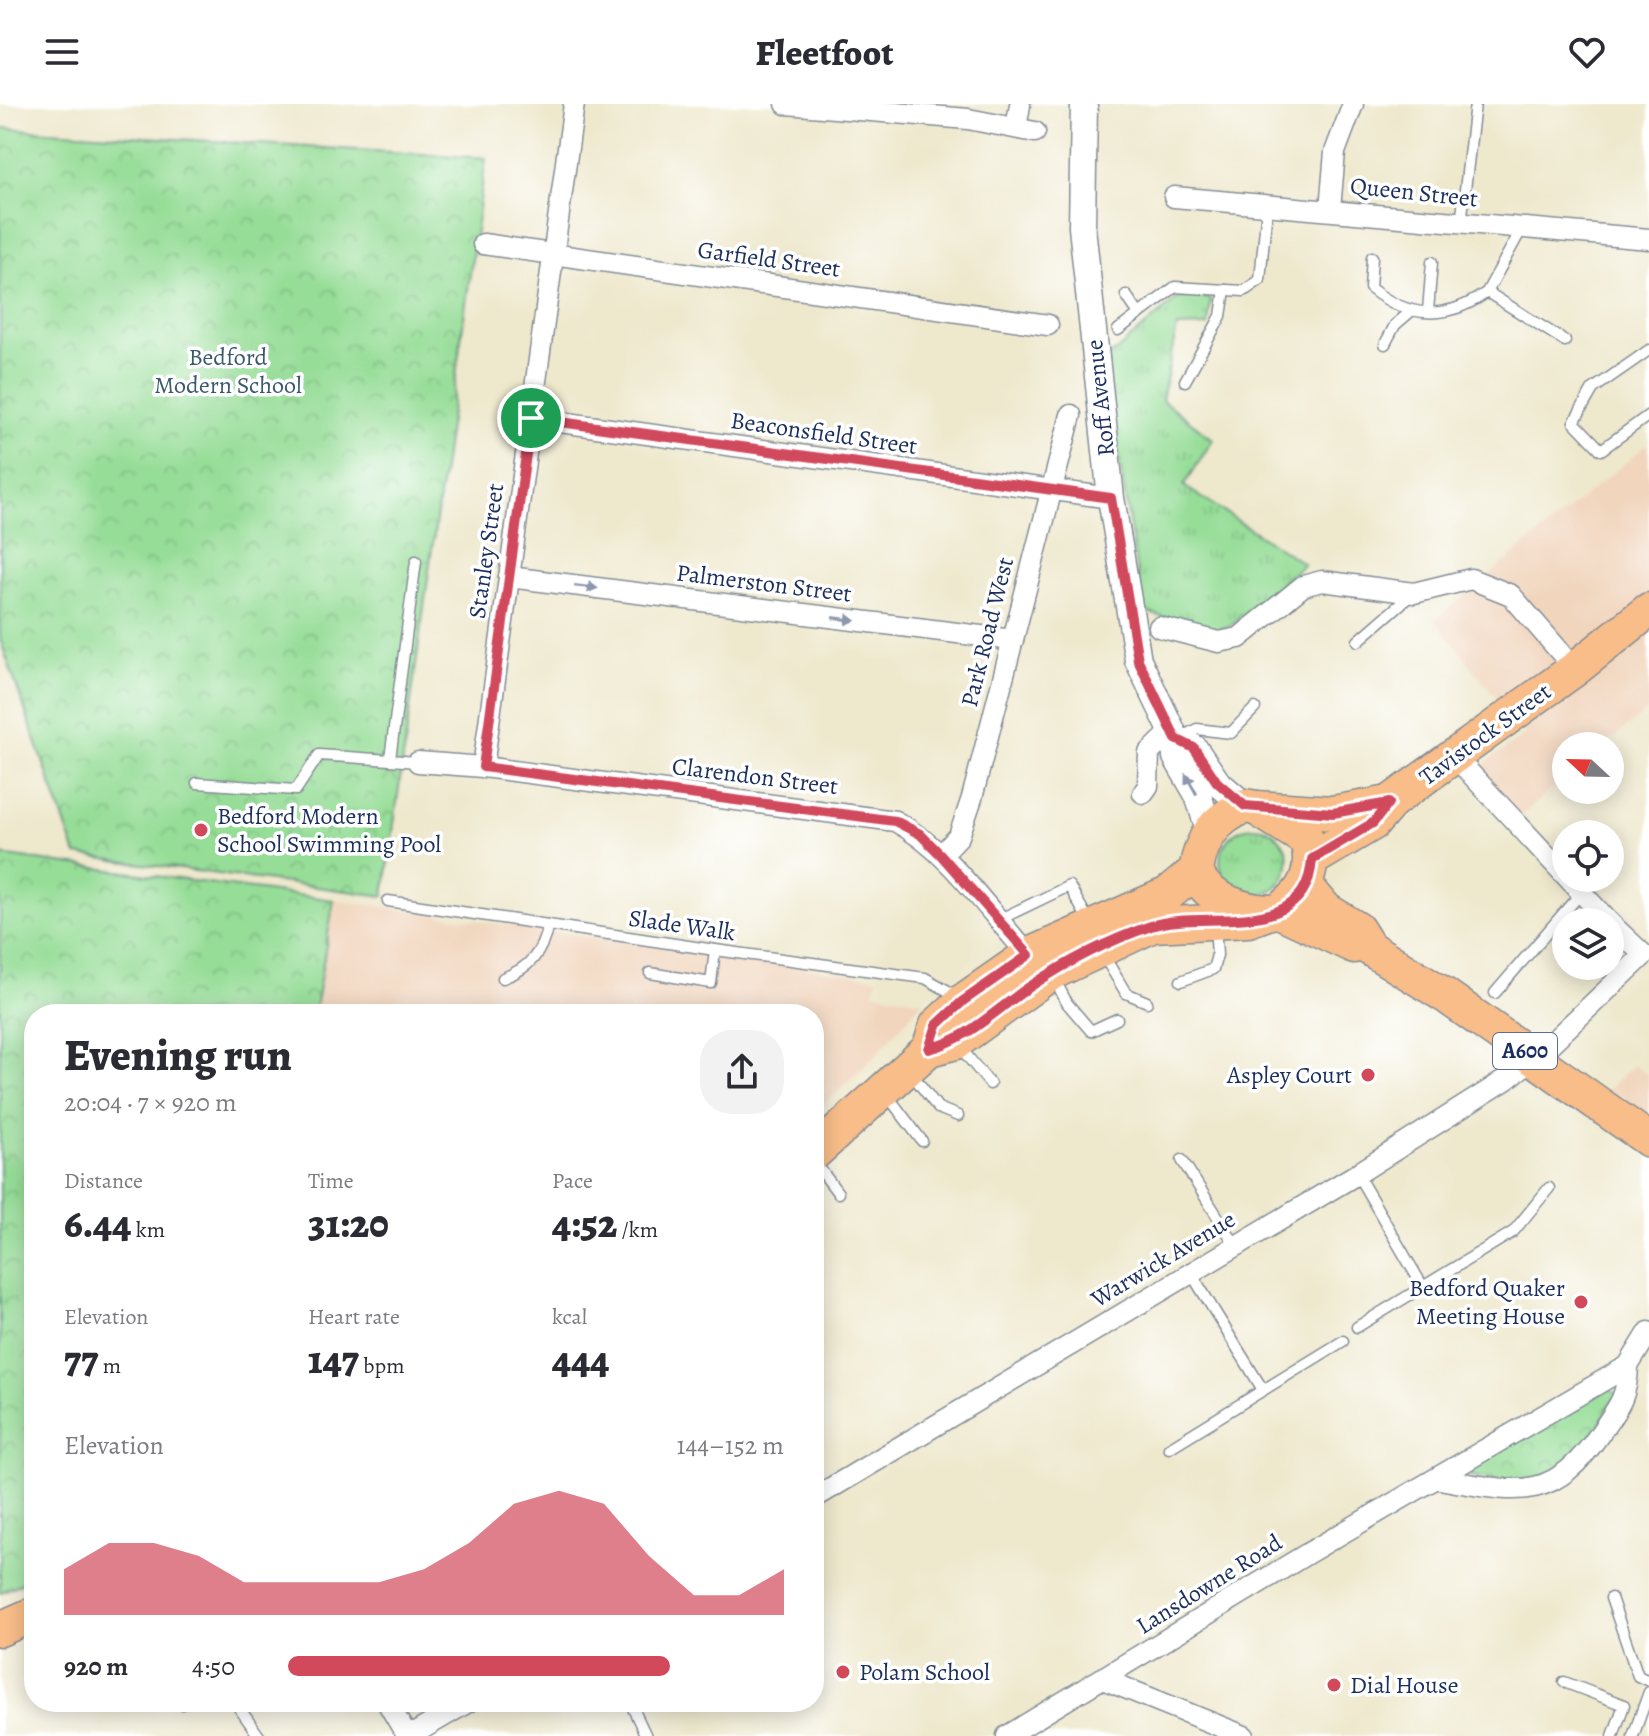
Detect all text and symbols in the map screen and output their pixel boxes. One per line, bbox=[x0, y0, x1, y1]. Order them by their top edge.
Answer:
text: Fleetfoot bbox=[756, 28, 893, 77]
icon: menu bbox=[40, 30, 84, 74]
icon: heart bbox=[1565, 30, 1609, 74]
street label: Queen Street bbox=[1349, 169, 1479, 215]
street label: Garfield Street bbox=[696, 233, 842, 285]
street label: Roff Avenue bbox=[1078, 338, 1122, 458]
park label: Bedford Modern School bbox=[154, 341, 302, 401]
pin bbox=[497, 384, 565, 452]
icon: arrive bbox=[509, 396, 553, 440]
street label: Beaconsfield Street bbox=[729, 404, 919, 462]
street label: Stanley Street bbox=[461, 481, 511, 621]
street label: Park Road West bbox=[953, 554, 1021, 710]
street label: Palmerston Street bbox=[675, 556, 853, 610]
one-way arrow bbox=[574, 581, 599, 594]
one-way arrow bbox=[832, 613, 857, 626]
street label: Tavistock Street bbox=[1413, 675, 1557, 793]
north arrow bbox=[1552, 732, 1624, 804]
map controls bbox=[1552, 732, 1624, 980]
street label: Clarendon Street bbox=[670, 750, 840, 802]
one-way arrow bbox=[1185, 773, 1198, 796]
place label: Bedford Modern School Swimming Pool bbox=[217, 800, 441, 860]
button: locate bbox=[1552, 820, 1624, 892]
marker: Bedford Modern School Swimming Pool bbox=[192, 821, 210, 839]
street label: Slade Walk bbox=[627, 902, 737, 948]
button: layers bbox=[1552, 908, 1624, 980]
text: Evening run bbox=[64, 1025, 292, 1085]
button: share bbox=[700, 1030, 784, 1114]
road number: A600 bbox=[1493, 1033, 1557, 1069]
place label: Aspley Court bbox=[1226, 1059, 1352, 1091]
marker: Aspley Court bbox=[1359, 1066, 1377, 1084]
text: 20:04 · 7 × 920 m bbox=[64, 1085, 237, 1120]
text: Distance bbox=[64, 1166, 143, 1196]
text: Time bbox=[308, 1166, 354, 1196]
text: Pace bbox=[552, 1166, 593, 1196]
text: 6.44 bbox=[64, 1196, 131, 1251]
text: 31:20 bbox=[308, 1196, 389, 1251]
text: 4:52 bbox=[552, 1196, 617, 1251]
street label: Warwick Avenue bbox=[1084, 1203, 1241, 1315]
text: km bbox=[131, 1215, 165, 1245]
text: /km bbox=[617, 1215, 658, 1245]
place label: Bedford Quaker Meeting House bbox=[1409, 1272, 1565, 1332]
marker: Bedford Quaker Meeting House bbox=[1572, 1293, 1590, 1311]
text: Elevation bbox=[64, 1302, 148, 1332]
text: Heart rate bbox=[308, 1302, 400, 1332]
text: kcal bbox=[552, 1302, 587, 1332]
text: 77 bbox=[64, 1332, 98, 1387]
text: 147 bbox=[308, 1332, 359, 1387]
text: 444 bbox=[552, 1332, 609, 1387]
text: m bbox=[98, 1351, 121, 1381]
text: bpm bbox=[359, 1351, 404, 1381]
text: Elevation bbox=[64, 1428, 164, 1463]
text: 144–152 m bbox=[677, 1428, 784, 1463]
street label: Lansdowne Road bbox=[1130, 1526, 1288, 1642]
text: 920 m bbox=[64, 1649, 128, 1684]
text: 4:50 bbox=[192, 1649, 235, 1684]
place label: Polam School bbox=[859, 1656, 990, 1688]
marker: Polam School bbox=[834, 1663, 852, 1681]
place label: Dial House bbox=[1350, 1669, 1458, 1701]
marker: Dial House bbox=[1325, 1676, 1343, 1694]

